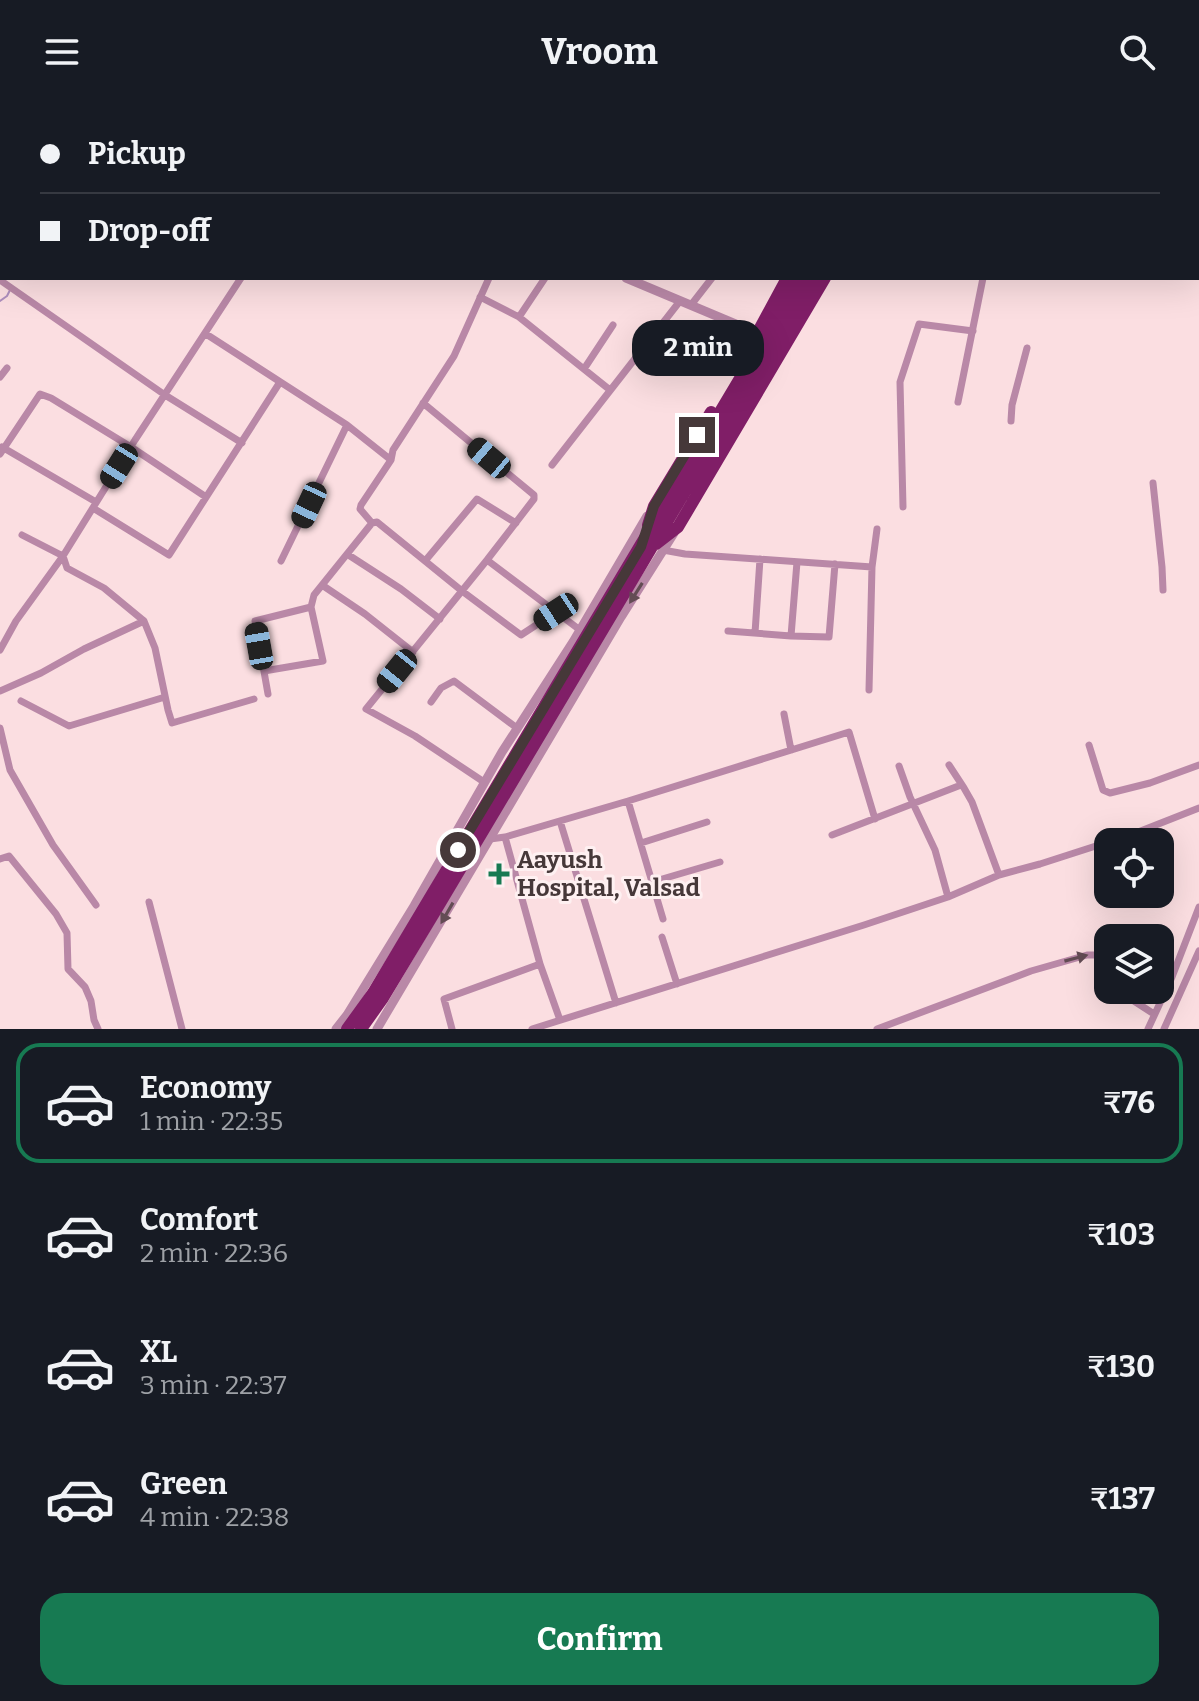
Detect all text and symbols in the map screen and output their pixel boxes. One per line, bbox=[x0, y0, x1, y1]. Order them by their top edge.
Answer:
icon: menu bbox=[40, 30, 84, 74]
text: Vroom bbox=[541, 30, 658, 74]
icon: search bbox=[1115, 30, 1159, 74]
text: Pickup bbox=[88, 136, 186, 172]
text: Drop-off bbox=[88, 213, 210, 249]
callout: 2 min bbox=[631, 319, 763, 375]
text: 2 min bbox=[663, 332, 733, 363]
route end bbox=[679, 417, 715, 453]
car bbox=[463, 433, 515, 483]
car bbox=[96, 439, 142, 493]
car bbox=[288, 478, 330, 532]
one-way arrow bbox=[630, 582, 644, 604]
car bbox=[529, 589, 583, 635]
car bbox=[243, 620, 275, 672]
car bbox=[373, 645, 421, 697]
map controls bbox=[1094, 828, 1174, 1004]
button: locate bbox=[1094, 828, 1174, 908]
route start bbox=[440, 832, 476, 868]
place label: Aayush Hospital, Valsad bbox=[517, 846, 700, 902]
marker: Aayush Hospital, Valsad bbox=[488, 863, 510, 885]
one-way arrow bbox=[440, 902, 454, 924]
button: layers bbox=[1094, 924, 1174, 1004]
one-way arrow bbox=[1064, 952, 1089, 964]
icon: car bbox=[44, 1067, 116, 1139]
text: Economy bbox=[140, 1070, 271, 1106]
text: ₹76 bbox=[1103, 1085, 1155, 1121]
text: 1 min · 22:35 bbox=[140, 1106, 283, 1137]
icon: car bbox=[44, 1199, 116, 1271]
text: Comfort bbox=[140, 1202, 258, 1238]
text: ₹103 bbox=[1087, 1217, 1155, 1253]
text: 2 min · 22:36 bbox=[140, 1238, 288, 1269]
icon: car bbox=[44, 1331, 116, 1403]
text: XL bbox=[140, 1334, 177, 1370]
text: ₹130 bbox=[1087, 1349, 1155, 1385]
text: 3 min · 22:37 bbox=[140, 1370, 287, 1401]
icon: car bbox=[44, 1463, 116, 1535]
text: Green bbox=[140, 1466, 227, 1502]
text: ₹137 bbox=[1090, 1481, 1155, 1517]
text: 4 min · 22:38 bbox=[140, 1502, 290, 1533]
button: Confirm bbox=[40, 1593, 1159, 1685]

